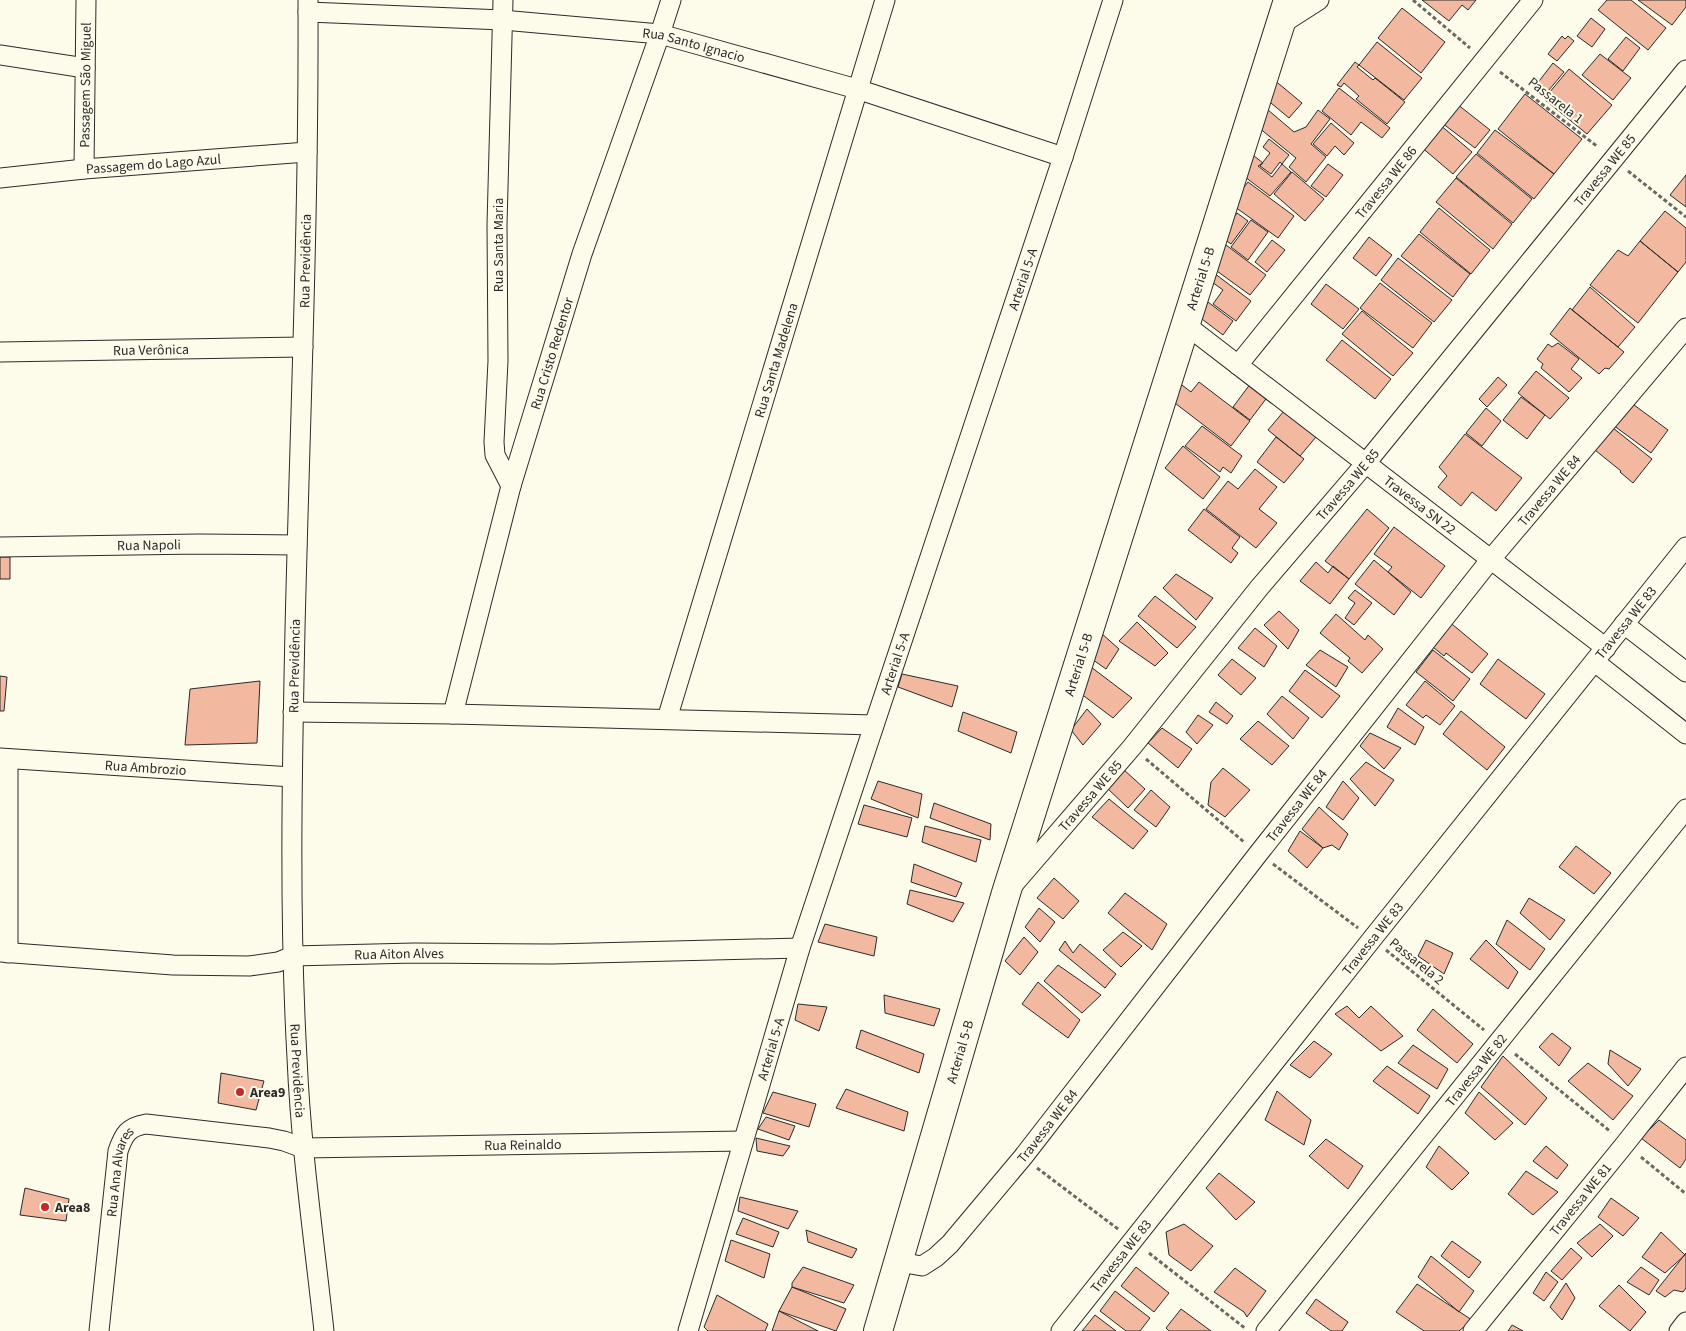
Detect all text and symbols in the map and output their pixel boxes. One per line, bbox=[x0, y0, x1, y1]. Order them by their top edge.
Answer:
street label: Passagem São Miguel bbox=[75, 22, 97, 148]
street label: Rua Santo Ignacio bbox=[642, 23, 747, 68]
street label: Passarela 1 bbox=[1524, 73, 1587, 129]
street label: Travessa WE 85 bbox=[1570, 130, 1641, 211]
street label: Travessa WE 86 bbox=[1351, 142, 1422, 224]
street label: Passagem do Lago Azul bbox=[85, 150, 222, 180]
street label: Rua Santa Maria bbox=[489, 198, 509, 292]
street label: Rua Previdência bbox=[295, 214, 317, 308]
street label: Arterial 5-B bbox=[1182, 244, 1220, 313]
street label: Arterial 5-A bbox=[1004, 245, 1043, 313]
street label: Rua Cristo Redentor bbox=[526, 295, 579, 412]
street label: Rua Santa Madelena bbox=[750, 300, 804, 420]
street label: Rua Verônica bbox=[113, 340, 189, 361]
street label: Travessa WE 85 bbox=[1312, 445, 1385, 525]
street label: Travessa WE 84 bbox=[1514, 451, 1586, 531]
street label: Travessa SN 22 bbox=[1379, 471, 1460, 540]
street label: Rua Napoli bbox=[117, 535, 181, 556]
street label: Travessa WE 83 bbox=[1591, 582, 1662, 664]
street label: Rua Previdência bbox=[284, 619, 306, 713]
street label: Arterial 5-A bbox=[876, 629, 915, 698]
street label: Arterial 5-B bbox=[1060, 631, 1098, 699]
street label: Rua Ambrozio bbox=[104, 756, 187, 781]
street label: Travessa WE 85 bbox=[1054, 756, 1127, 836]
street label: Travessa WE 84 bbox=[1262, 765, 1332, 847]
street label: Travessa WE 83 bbox=[1338, 898, 1409, 980]
street label: Passarela 2 bbox=[1385, 933, 1448, 990]
street label: Rua Aiton Alves bbox=[354, 944, 444, 965]
street label: Arterial 5-A bbox=[753, 1015, 790, 1083]
street label: Arterial 5-B bbox=[942, 1018, 979, 1086]
street label: Rua Previdência bbox=[284, 1023, 310, 1119]
street label: Travessa WE 82 bbox=[1441, 1030, 1512, 1111]
place label: Area9 bbox=[249, 1083, 285, 1103]
street label: Travessa WE 84 bbox=[1013, 1085, 1083, 1168]
marker: Area9 bbox=[234, 1086, 246, 1098]
street label: Rua Ana Alvares bbox=[102, 1122, 139, 1218]
street label: Rua Reinaldo bbox=[484, 1135, 562, 1156]
street label: Travessa WE 81 bbox=[1545, 1159, 1617, 1240]
place label: Area8 bbox=[54, 1198, 90, 1218]
marker: Area8 bbox=[39, 1201, 51, 1213]
street label: Travessa WE 83 bbox=[1086, 1215, 1157, 1297]

